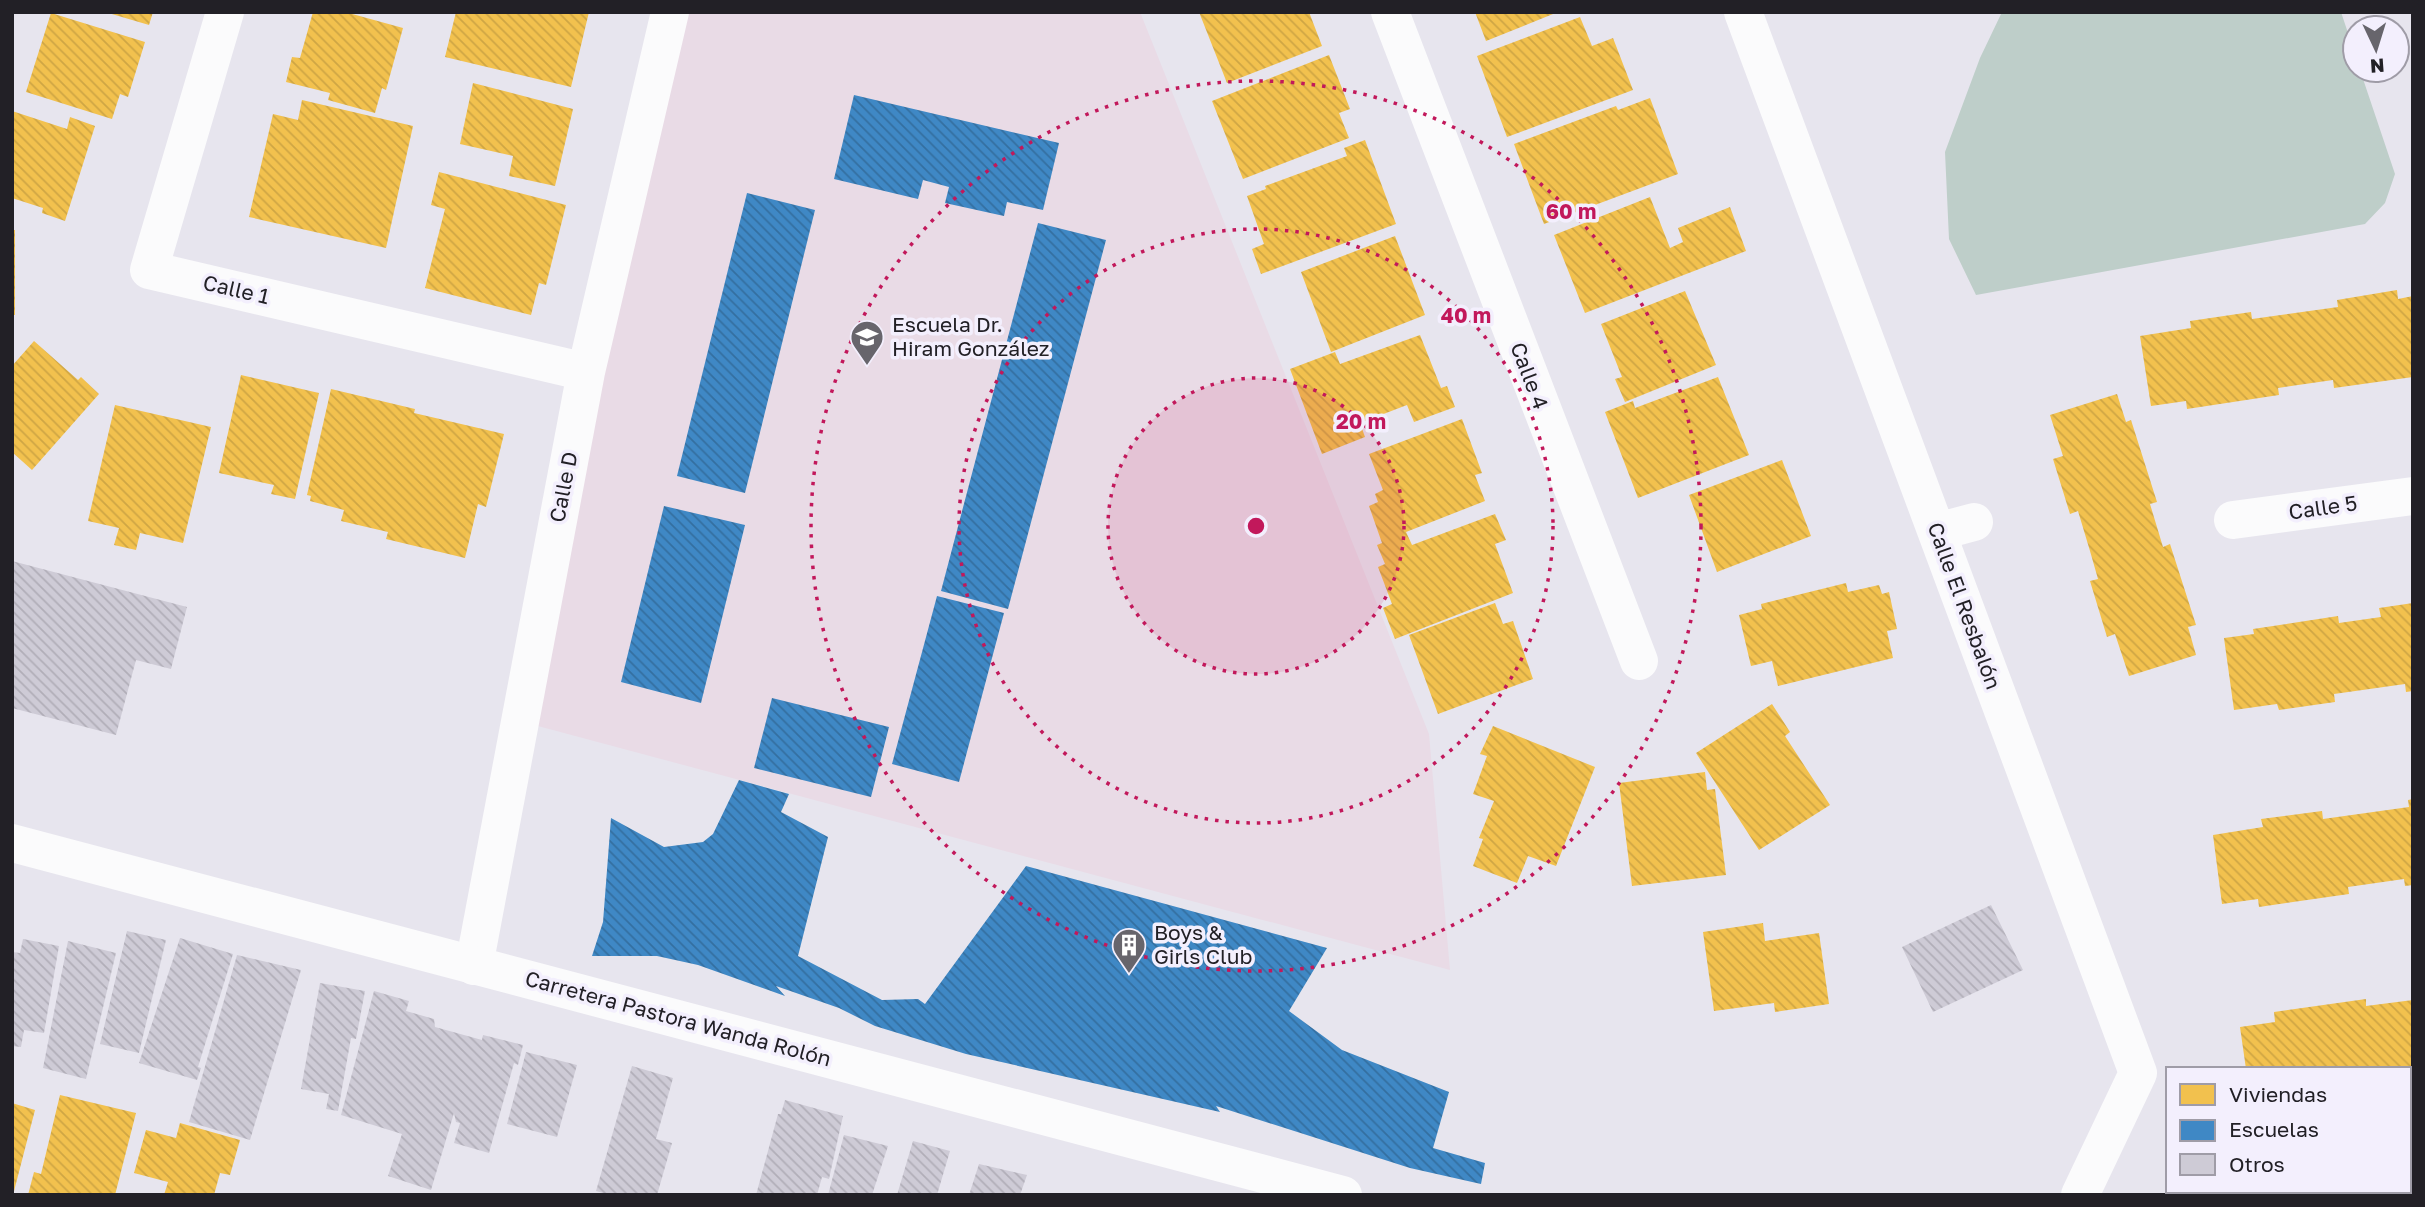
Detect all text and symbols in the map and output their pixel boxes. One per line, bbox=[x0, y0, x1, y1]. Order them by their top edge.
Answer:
north arrow bbox=[2341, 14, 2411, 84]
text: N bbox=[2369, 54, 2385, 78]
text: 60 m bbox=[1546, 198, 1596, 224]
street label: Calle 1 bbox=[201, 269, 272, 309]
text: 40 m bbox=[1441, 302, 1491, 328]
place label: Escuela Dr. Hiram González bbox=[892, 311, 1050, 361]
school or university icon: Escuela Dr. Hiram González bbox=[848, 318, 886, 367]
street label: Calle 4 bbox=[1505, 338, 1555, 413]
text: 20 m bbox=[1336, 408, 1386, 434]
street label: Calle D bbox=[543, 449, 583, 524]
street label: Calle 5 bbox=[2287, 489, 2359, 525]
centre of rings bbox=[1244, 514, 1268, 538]
street label: Calle El Resbalón bbox=[1923, 519, 2007, 693]
place label: Boys & Girls Club bbox=[1154, 919, 1252, 969]
building icon: Boys & Girls Club bbox=[1110, 926, 1148, 975]
street label: Carretera Pastora Wanda Rolón bbox=[522, 965, 834, 1071]
legend bbox=[2166, 1067, 2411, 1193]
text: Viviendas bbox=[2229, 1081, 2327, 1107]
text: Escuelas bbox=[2229, 1116, 2319, 1142]
text: Otros bbox=[2229, 1151, 2285, 1177]

